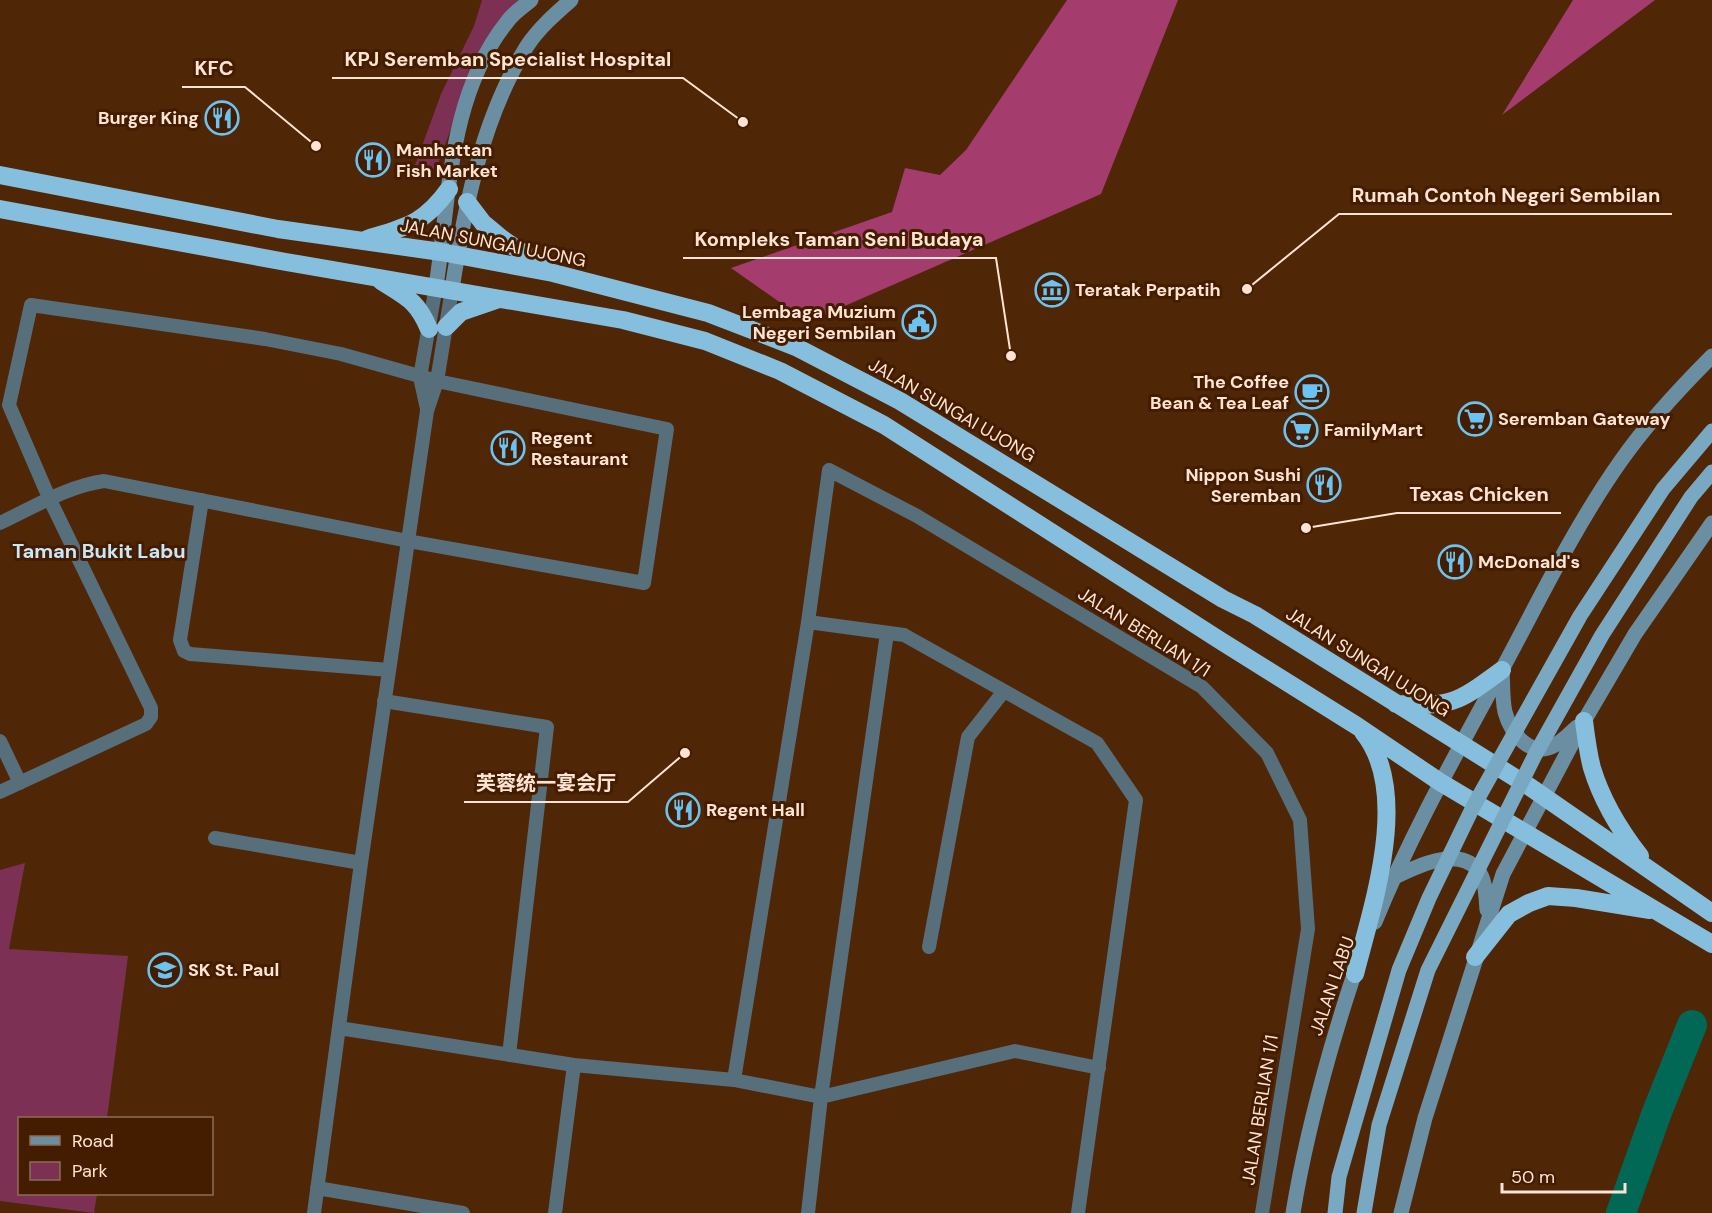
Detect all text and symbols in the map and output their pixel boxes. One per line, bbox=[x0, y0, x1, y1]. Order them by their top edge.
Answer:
callout: KPJ Seremban Specialist Hospital bbox=[332, 40, 683, 78]
text: KPJ Seremban Specialist Hospital bbox=[345, 46, 671, 72]
callout: KFC bbox=[182, 49, 245, 87]
text: KFC bbox=[195, 55, 233, 81]
restaurant icon: Burger King bbox=[204, 100, 240, 136]
place label: Burger King bbox=[98, 106, 199, 130]
place label: Manhattan Fish Market bbox=[396, 138, 498, 183]
restaurant icon: Manhattan Fish Market bbox=[355, 142, 391, 178]
callout: Rumah Contoh Negeri Sembilan bbox=[1339, 176, 1672, 214]
text: Rumah Contoh Negeri Sembilan bbox=[1352, 182, 1660, 208]
street label: JALAN SUNGAI UJONG bbox=[398, 213, 588, 273]
callout: Kompleks Taman Seni Budaya bbox=[683, 220, 996, 258]
text: Kompleks Taman Seni Budaya bbox=[695, 226, 983, 252]
museum icon: Teratak Perpatih bbox=[1034, 272, 1070, 308]
place label: Teratak Perpatih bbox=[1075, 278, 1221, 302]
place label: Lembaga Muzium Negeri Sembilan bbox=[742, 300, 896, 345]
public building icon: Lembaga Muzium Negeri Sembilan bbox=[901, 304, 937, 340]
street label: JALAN SUNGAI UJONG bbox=[864, 352, 1040, 468]
place label: The Coffee Bean & Tea Leaf bbox=[1150, 370, 1289, 415]
cafe icon: The Coffee Bean & Tea Leaf bbox=[1294, 374, 1330, 410]
supermarket icon: Seremban Gateway bbox=[1457, 401, 1493, 437]
place label: Seremban Gateway bbox=[1498, 407, 1670, 431]
supermarket icon: FamilyMart bbox=[1283, 412, 1319, 448]
place label: FamilyMart bbox=[1324, 418, 1423, 442]
place label: Regent Restaurant bbox=[531, 426, 628, 471]
restaurant icon: Regent Restaurant bbox=[490, 430, 526, 466]
place label: Nippon Sushi Seremban bbox=[1185, 463, 1301, 508]
restaurant icon: Nippon Sushi Seremban bbox=[1306, 467, 1342, 503]
callout: Texas Chicken bbox=[1397, 475, 1561, 513]
text: Texas Chicken bbox=[1409, 481, 1549, 507]
district label: Taman Bukit Labu bbox=[12, 538, 186, 564]
restaurant icon: McDonald's bbox=[1437, 544, 1473, 580]
place label: McDonald's bbox=[1478, 550, 1580, 574]
street label: JALAN BERLIAN 1/1 bbox=[1073, 582, 1215, 682]
street label: JALAN SUNGAI UJONG bbox=[1281, 602, 1455, 722]
callout: 芙蓉统一宴会厅 bbox=[464, 764, 628, 802]
text: 芙蓉统一宴会厅 bbox=[476, 770, 616, 796]
restaurant icon: Regent Hall bbox=[665, 792, 701, 828]
place label: Regent Hall bbox=[706, 798, 805, 822]
street label: JALAN LABU bbox=[1304, 933, 1360, 1039]
school or university icon: SK St. Paul bbox=[147, 952, 183, 988]
place label: SK St. Paul bbox=[188, 958, 279, 982]
street label: JALAN BERLIAN 1/1 bbox=[1236, 1033, 1284, 1187]
legend bbox=[18, 1117, 213, 1195]
text: Road bbox=[72, 1129, 114, 1153]
scale bar bbox=[1502, 1156, 1625, 1194]
text: Park bbox=[72, 1159, 108, 1183]
text: 50 m bbox=[1511, 1165, 1555, 1189]

